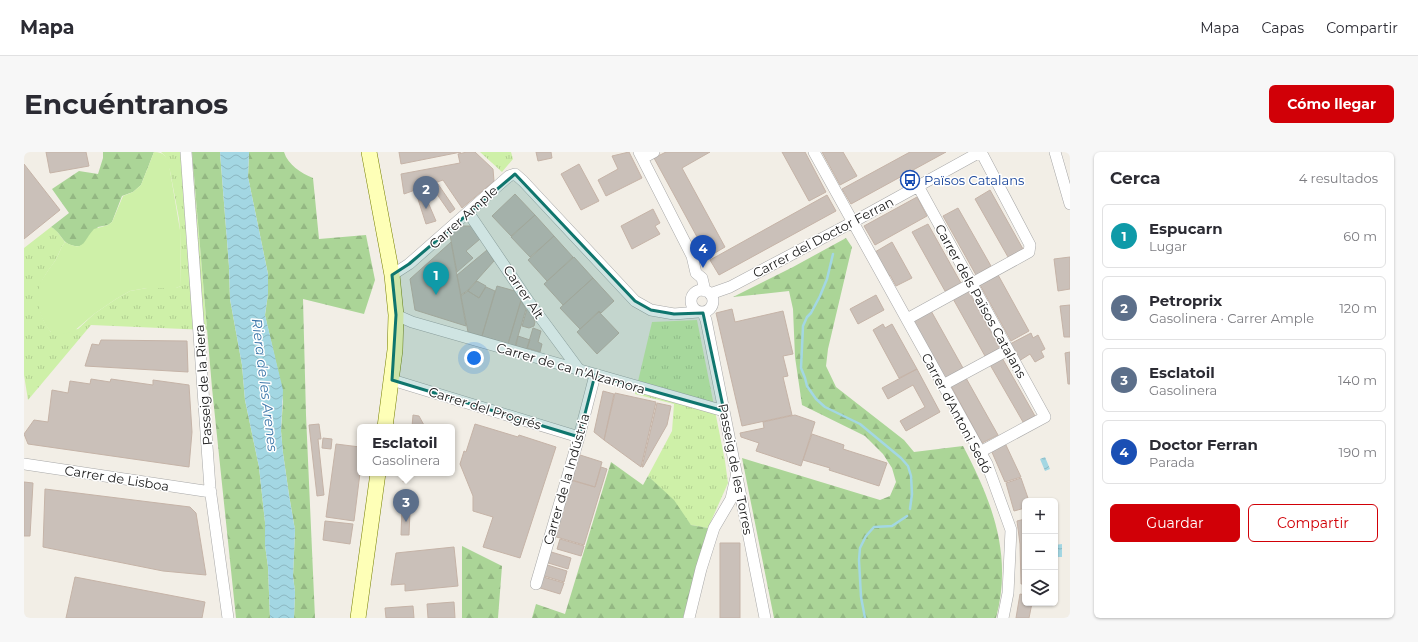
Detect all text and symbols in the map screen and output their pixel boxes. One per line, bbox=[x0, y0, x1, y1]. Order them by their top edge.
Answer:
text: Mapa bbox=[20, 16, 75, 39]
text: Mapa bbox=[1200, 19, 1240, 37]
text: Capas bbox=[1262, 19, 1304, 37]
text: Compartir bbox=[1326, 19, 1398, 37]
button: Cómo llegar bbox=[1269, 85, 1394, 123]
text: Encuéntranos bbox=[24, 87, 228, 121]
text: Cerca bbox=[1110, 168, 1160, 188]
bus stop icon: Països Catalans bbox=[899, 169, 921, 191]
text: 4 resultados bbox=[1299, 170, 1378, 186]
place label: Països Catalans bbox=[924, 172, 1024, 188]
pin: 2 bbox=[413, 176, 439, 209]
street label: Carrer Ample bbox=[425, 182, 501, 252]
street label: Carrer del Doctor Ferran bbox=[750, 193, 896, 281]
text: Espucarn bbox=[1149, 219, 1223, 238]
street label: Carrer dels Països Catalans bbox=[932, 221, 1030, 381]
text: 1 bbox=[1121, 228, 1127, 244]
text: 60 m bbox=[1343, 228, 1377, 244]
pin: 4 bbox=[690, 235, 716, 268]
text: Lugar bbox=[1149, 238, 1187, 254]
pin: 1 bbox=[423, 262, 449, 295]
street label: Carrer Alt bbox=[500, 262, 548, 322]
text: Petroprix bbox=[1149, 291, 1222, 310]
text: 2 bbox=[1120, 300, 1128, 316]
text: 120 m bbox=[1339, 300, 1377, 316]
text: Gasolinera · Carrer Ample bbox=[1149, 310, 1314, 326]
water label: Riera de les Arenes bbox=[248, 317, 282, 453]
street label: Passeig de la Riera bbox=[191, 324, 215, 446]
street label: Carrer de ca n'Alzamora bbox=[495, 339, 647, 397]
your location bbox=[464, 348, 484, 368]
street label: Carrer d'Antoni Sedó bbox=[918, 350, 996, 476]
text: Esclatoil bbox=[1149, 363, 1215, 382]
text: 3 bbox=[1120, 372, 1128, 388]
text: 140 m bbox=[1338, 372, 1377, 388]
text: Gasolinera bbox=[1149, 382, 1217, 398]
street label: Carrer del Progrés bbox=[427, 383, 543, 433]
street label: Passeig de les Torres bbox=[715, 402, 757, 536]
street label: Carrer de la Indústria bbox=[540, 411, 592, 547]
popup bbox=[357, 424, 455, 476]
text: Esclatoil bbox=[372, 433, 438, 452]
text: Doctor Ferran bbox=[1149, 435, 1258, 454]
text: 4 bbox=[1120, 444, 1128, 460]
text: 190 m bbox=[1339, 444, 1377, 460]
text: Gasolinera bbox=[372, 452, 440, 468]
text: Parada bbox=[1149, 454, 1195, 470]
street label: Carrer de Lisboa bbox=[64, 462, 170, 494]
pin: 3 bbox=[393, 489, 419, 522]
map controls bbox=[1022, 498, 1058, 606]
button: + bbox=[1022, 498, 1058, 534]
button: Guardar bbox=[1110, 504, 1240, 542]
button: Compartir bbox=[1248, 504, 1378, 542]
button: − bbox=[1022, 534, 1058, 570]
button: layers bbox=[1022, 570, 1058, 606]

